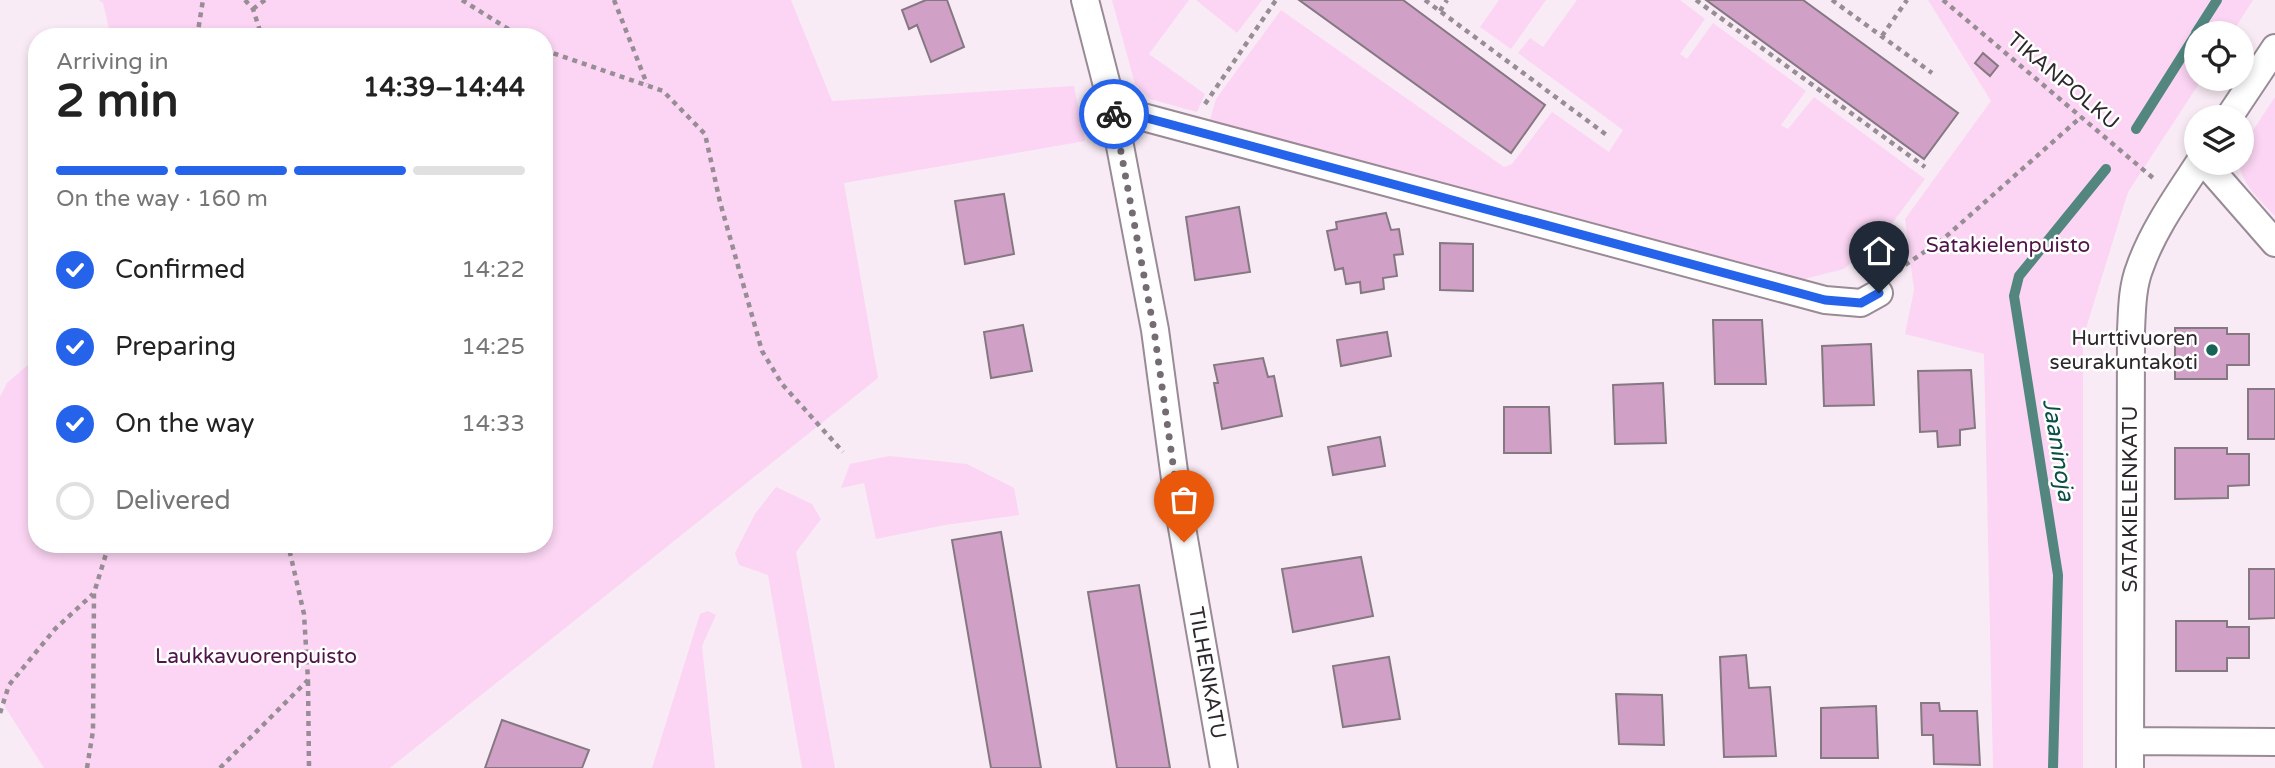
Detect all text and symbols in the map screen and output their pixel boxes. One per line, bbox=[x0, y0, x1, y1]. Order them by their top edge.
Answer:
map controls bbox=[2184, 21, 2254, 175]
button: locate bbox=[2184, 21, 2254, 91]
street label: TIKANPOLKU bbox=[2002, 27, 2124, 135]
text: Arriving in bbox=[56, 48, 169, 76]
text: 14:39–14:44 bbox=[363, 72, 525, 103]
text: 2 min bbox=[56, 74, 179, 129]
courier bbox=[1079, 79, 1149, 149]
icon: bike bbox=[1095, 95, 1133, 133]
button: layers bbox=[2184, 105, 2254, 175]
text: On the way · 160 m bbox=[56, 185, 268, 213]
pin bbox=[1849, 221, 1909, 293]
icon: home bbox=[1860, 232, 1898, 270]
park label: Satakielenpuisto bbox=[1926, 233, 2090, 258]
icon: check bbox=[56, 251, 94, 289]
text: Confirmed bbox=[115, 254, 245, 285]
text: 14:22 bbox=[461, 256, 525, 284]
place label: Hurttivuoren seurakuntakoti bbox=[2050, 326, 2198, 375]
icon: check bbox=[56, 328, 94, 366]
text: Preparing bbox=[115, 331, 236, 362]
text: 14:25 bbox=[461, 333, 525, 361]
marker: Hurttivuoren seurakuntakoti bbox=[2204, 342, 2220, 358]
water label: Jaaninoja bbox=[2036, 397, 2080, 504]
icon: check bbox=[56, 405, 94, 443]
street label: SATAKIELENKATU bbox=[2118, 406, 2143, 592]
text: On the way bbox=[115, 408, 255, 439]
text: 14:33 bbox=[461, 410, 525, 438]
pin bbox=[1154, 470, 1214, 542]
icon: bag bbox=[1165, 481, 1203, 519]
text: Delivered bbox=[115, 485, 231, 516]
street label: TILHENKATU bbox=[1183, 605, 1231, 741]
park label: Laukkavuorenpuisto bbox=[155, 644, 357, 669]

